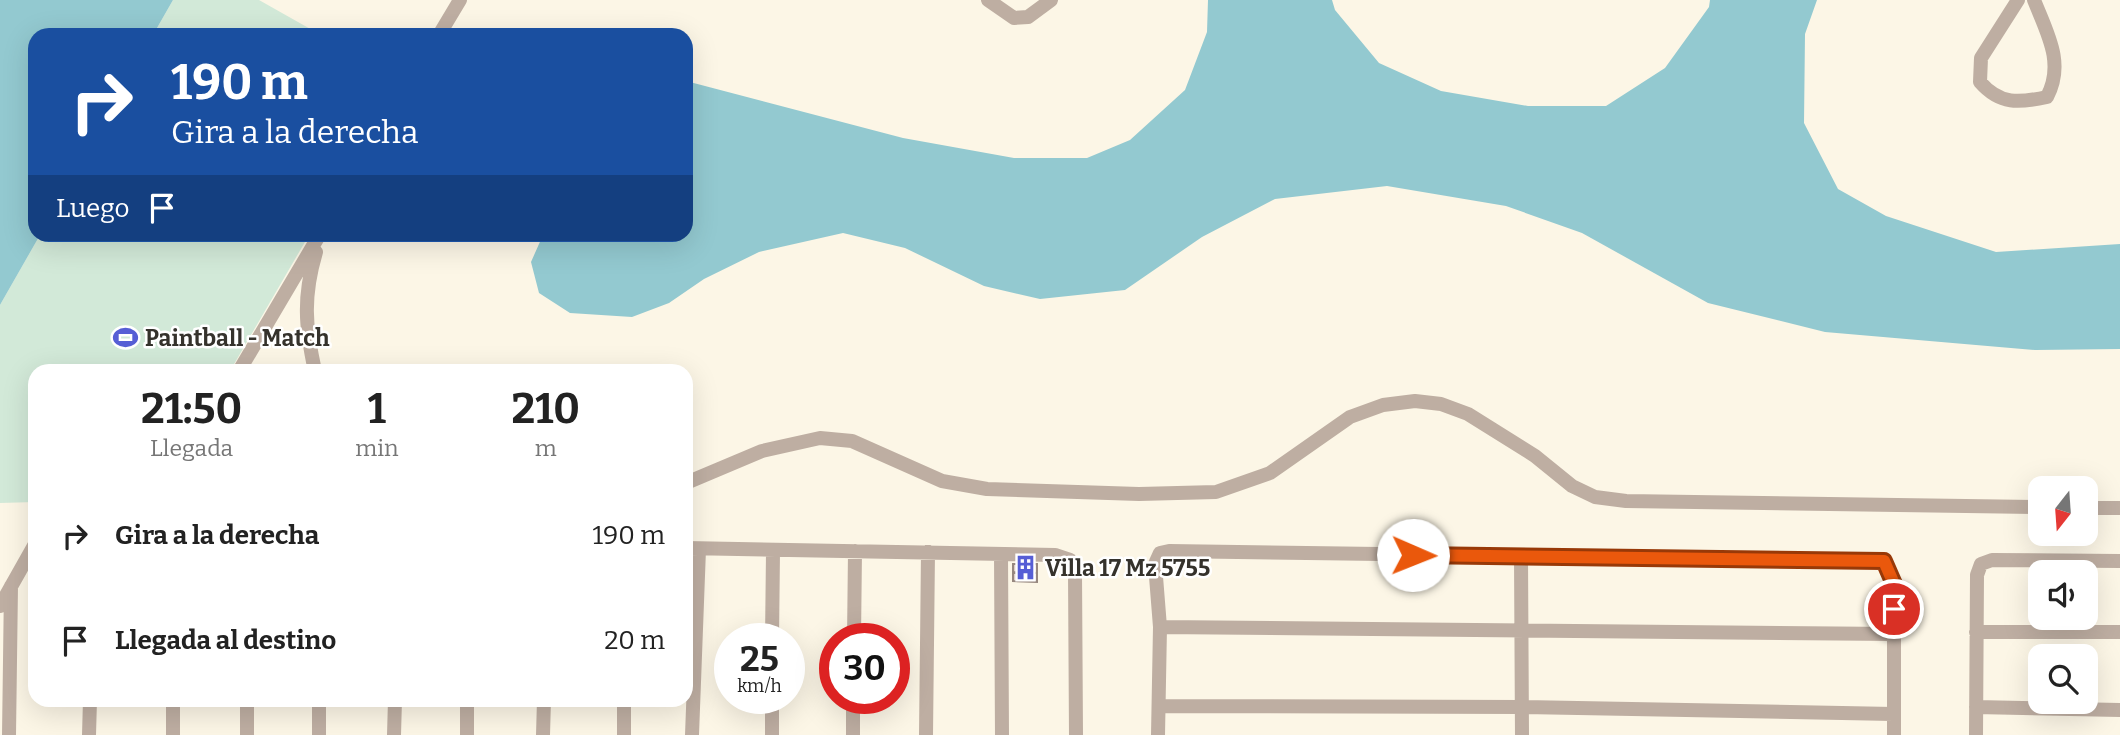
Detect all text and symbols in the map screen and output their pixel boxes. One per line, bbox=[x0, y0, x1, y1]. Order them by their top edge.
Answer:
text: 190 m bbox=[171, 53, 308, 112]
icon: right bbox=[56, 56, 147, 147]
text: Gira a la derecha bbox=[171, 113, 418, 151]
icon: arrive bbox=[143, 189, 181, 227]
text: Luego bbox=[56, 193, 129, 224]
sports icon: Paintball - Match bbox=[111, 324, 139, 352]
place label: Paintball - Match bbox=[145, 324, 330, 352]
text: 21:50 bbox=[141, 384, 242, 434]
text: 1 bbox=[368, 384, 386, 434]
text: 210 bbox=[512, 384, 580, 434]
text: Llegada bbox=[150, 434, 233, 462]
text: min bbox=[355, 434, 399, 462]
text: m bbox=[535, 434, 557, 462]
north arrow bbox=[2028, 476, 2098, 546]
map controls bbox=[2028, 476, 2098, 714]
icon: right bbox=[56, 517, 94, 555]
position arrow bbox=[1376, 518, 1450, 592]
text: Gira a la derecha bbox=[115, 520, 319, 551]
text: 190 m bbox=[593, 520, 665, 551]
building icon: Villa 17 Mz 5755 bbox=[1011, 554, 1039, 582]
place label: Villa 17 Mz 5755 bbox=[1045, 554, 1210, 582]
button: sound bbox=[2028, 560, 2098, 630]
pin bbox=[1864, 579, 1924, 639]
icon: arrive bbox=[1875, 590, 1913, 628]
icon: arrive bbox=[56, 622, 94, 660]
speed limit sign: 30 bbox=[819, 623, 910, 714]
text: Llegada al destino bbox=[115, 625, 336, 656]
text: 20 m bbox=[604, 625, 665, 656]
text: 25 bbox=[740, 638, 779, 680]
button: search bbox=[2028, 644, 2098, 714]
text: km/h bbox=[737, 675, 782, 697]

